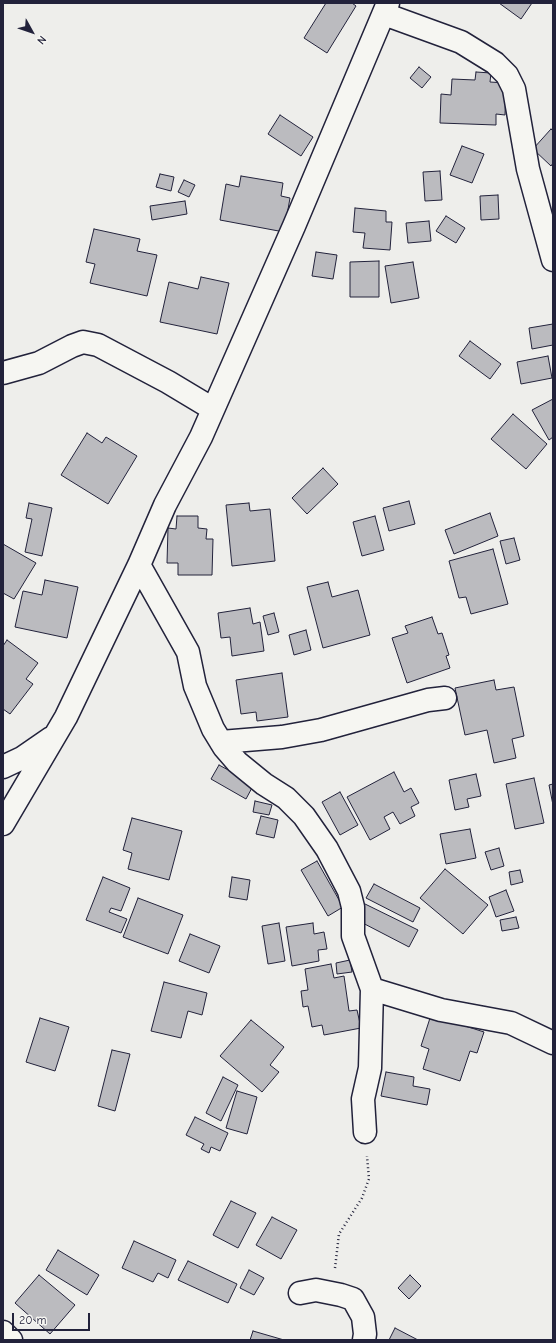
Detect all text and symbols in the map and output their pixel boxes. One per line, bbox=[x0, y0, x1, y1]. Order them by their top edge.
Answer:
north arrow bbox=[12, 12, 52, 52]
text: N bbox=[34, 33, 49, 47]
scale bar bbox=[14, 1305, 92, 1331]
text: 20 m bbox=[19, 1313, 47, 1327]

